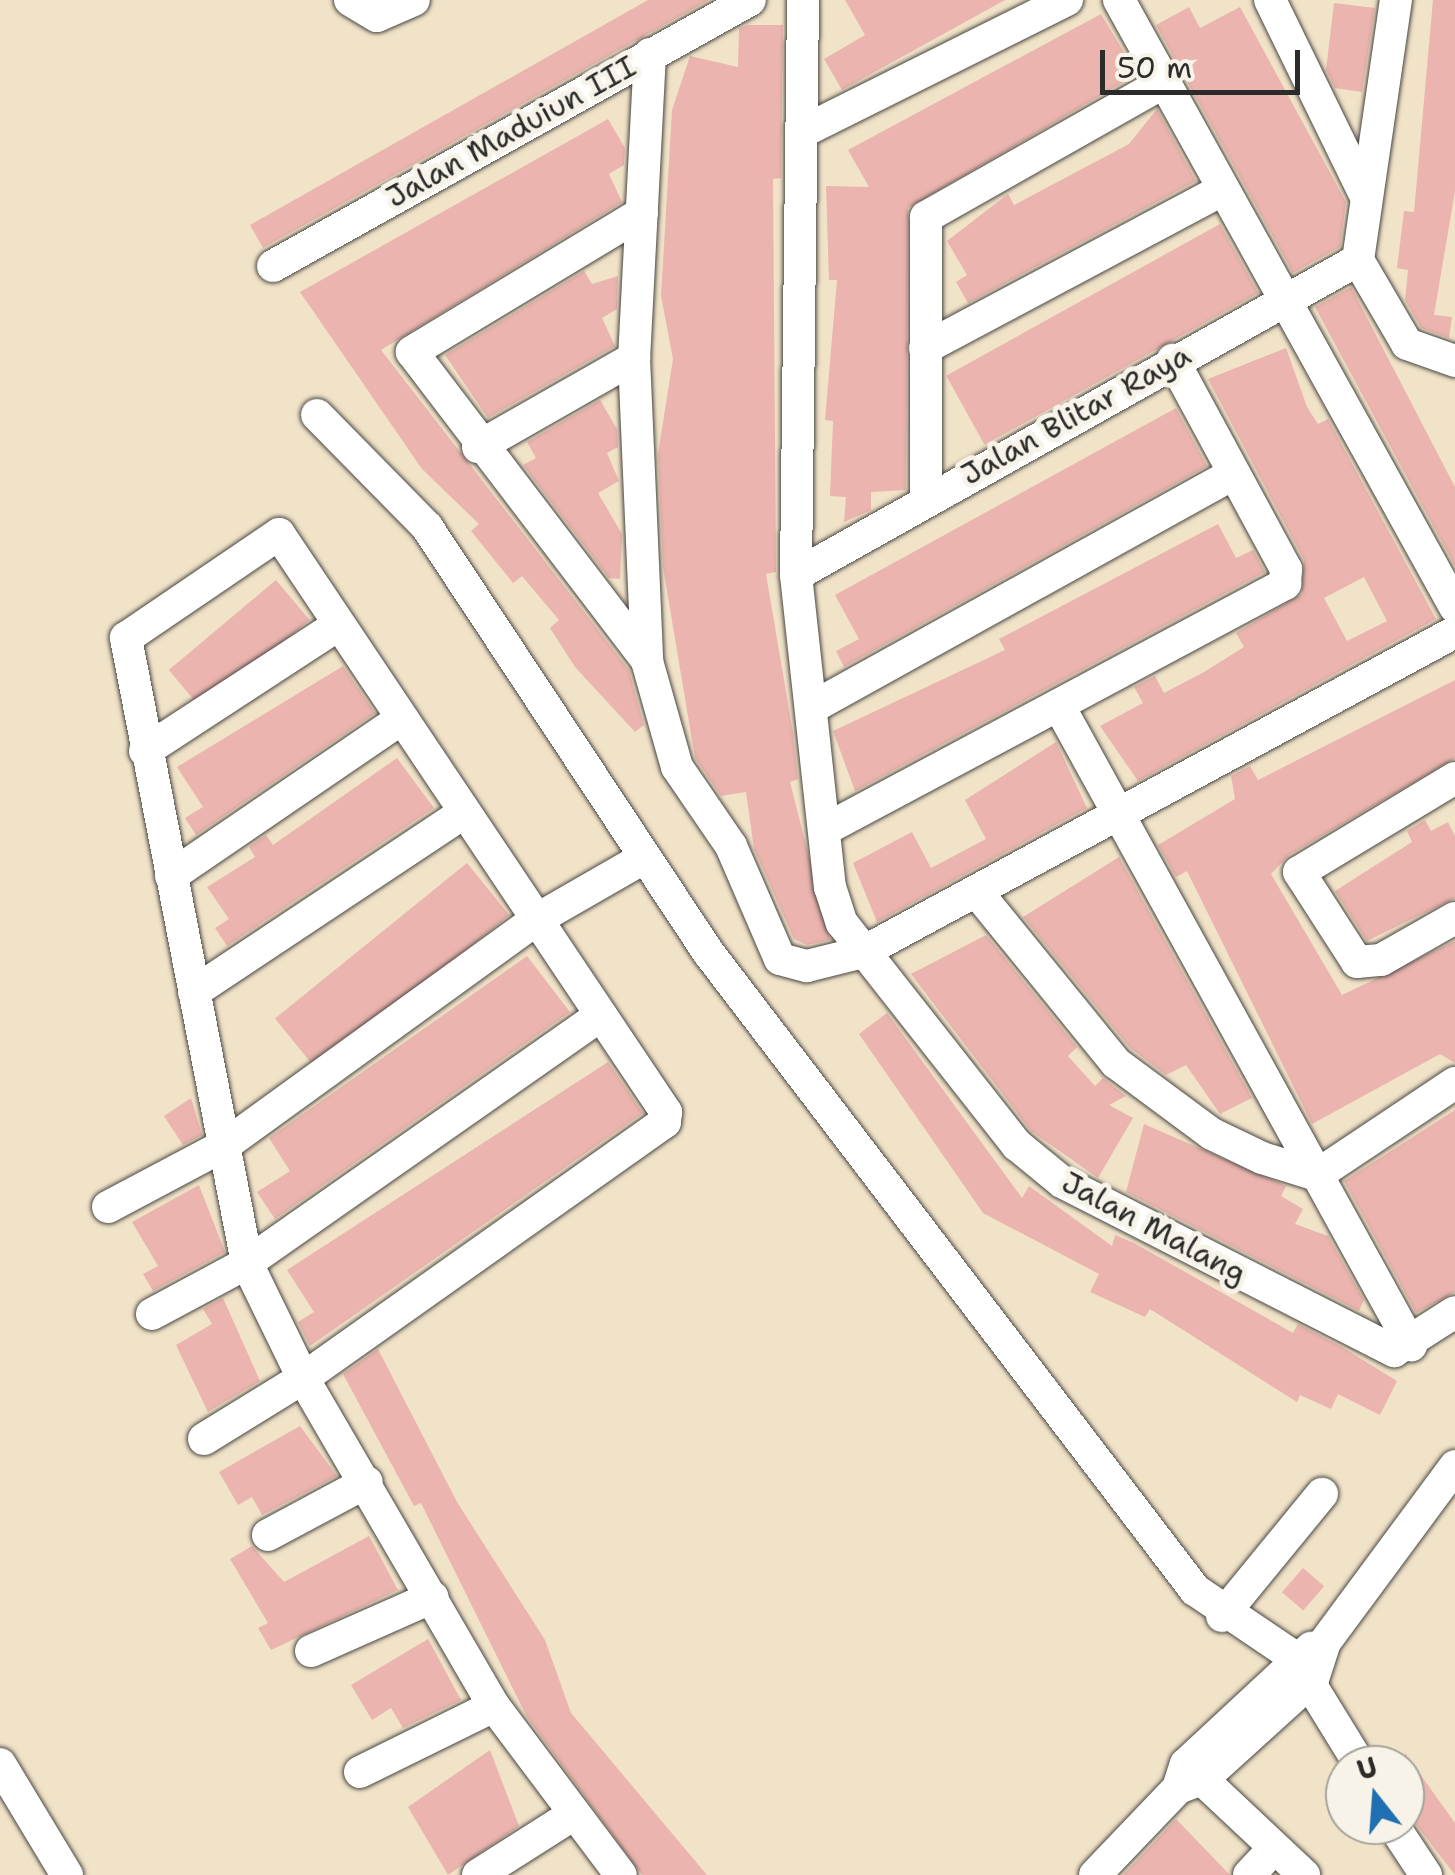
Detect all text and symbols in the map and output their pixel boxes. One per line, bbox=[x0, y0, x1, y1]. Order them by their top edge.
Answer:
scale bar bbox=[1105, 30, 1305, 92]
text: 50 m bbox=[1117, 47, 1192, 88]
street label: Jalan Maduiun III bbox=[380, 48, 642, 216]
street label: Jalan Blitar Raya bbox=[955, 337, 1197, 493]
street label: Jalan Malang bbox=[1056, 1164, 1252, 1292]
north arrow bbox=[1325, 1745, 1425, 1845]
text: U bbox=[1352, 1747, 1382, 1789]

